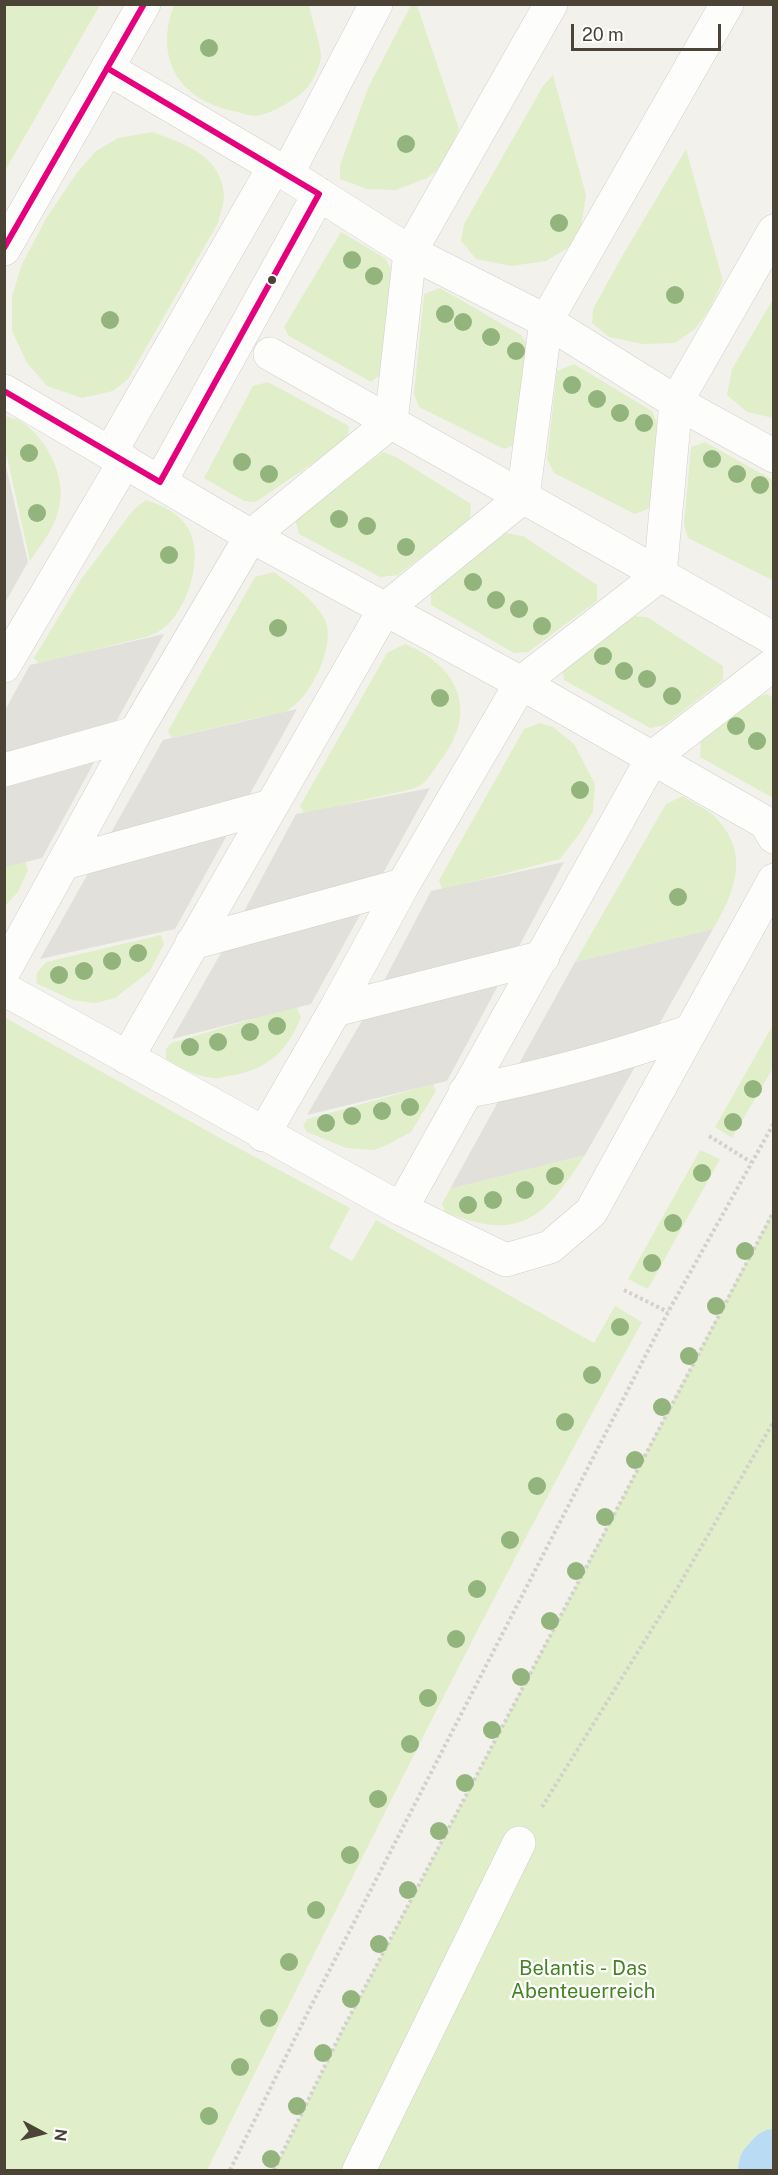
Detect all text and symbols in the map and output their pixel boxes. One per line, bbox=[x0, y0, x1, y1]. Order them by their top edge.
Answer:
scale bar bbox=[574, 12, 724, 50]
text: 20 m bbox=[582, 24, 624, 45]
unlabelled marker bbox=[266, 274, 278, 286]
park label: Belantis - Das Abenteuerreich bbox=[511, 1957, 655, 2004]
north arrow bbox=[12, 2103, 72, 2163]
text: N bbox=[50, 2128, 71, 2143]

